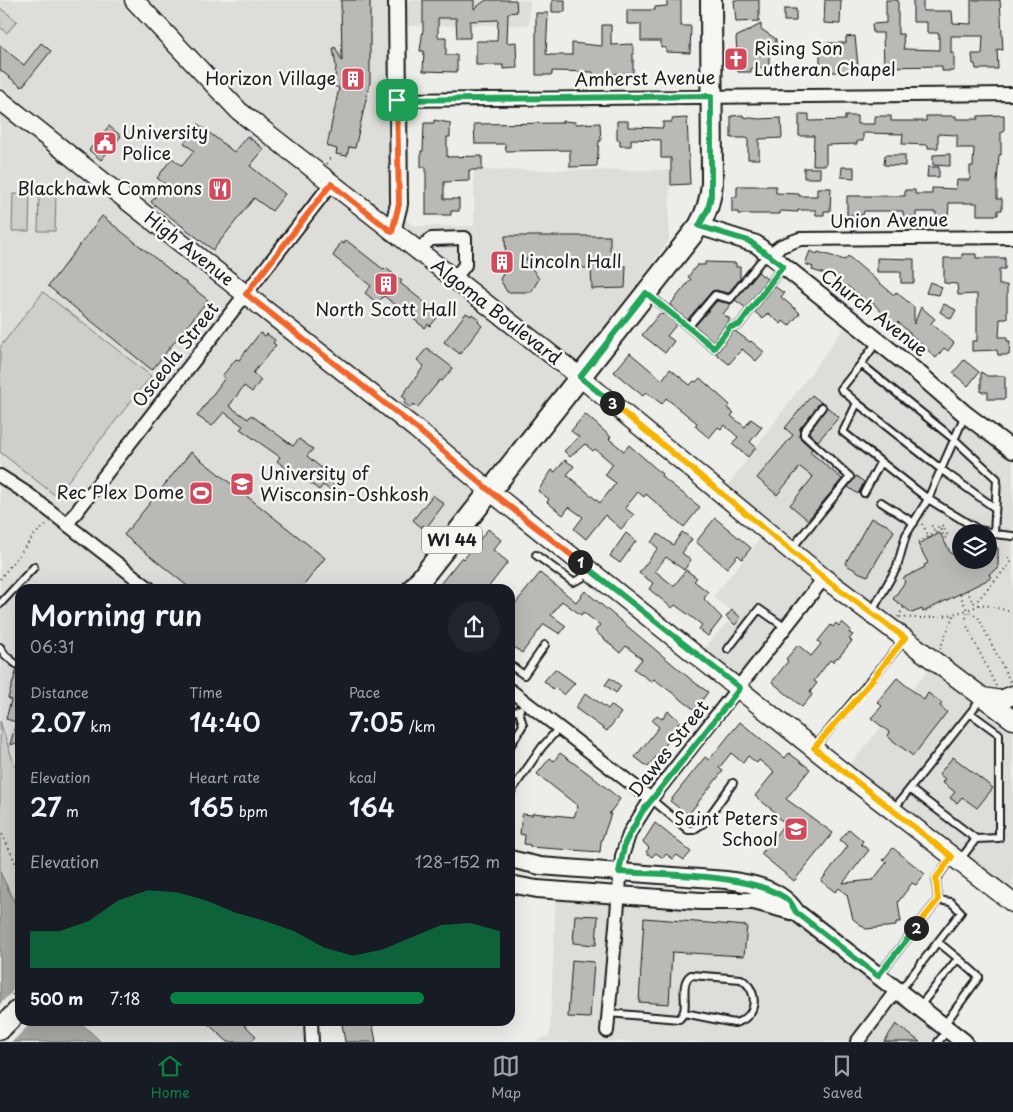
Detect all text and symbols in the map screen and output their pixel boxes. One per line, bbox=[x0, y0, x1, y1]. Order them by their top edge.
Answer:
place label: Rising Son Lutheran Chapel bbox=[754, 34, 896, 82]
church icon: Rising Son Lutheran Chapel bbox=[723, 46, 749, 72]
street label: Amherst Avenue bbox=[574, 63, 716, 92]
place label: Horizon Village bbox=[205, 64, 336, 91]
building icon: Horizon Village bbox=[340, 66, 366, 92]
pin bbox=[376, 79, 418, 121]
icon: arrive bbox=[383, 86, 411, 114]
place label: University Police bbox=[122, 118, 208, 166]
public building icon: University Police bbox=[92, 130, 118, 156]
place label: Blackhawk Commons bbox=[17, 174, 202, 201]
restaurant icon: Blackhawk Commons bbox=[207, 176, 233, 202]
street label: High Avenue bbox=[139, 204, 240, 291]
street label: Union Avenue bbox=[830, 205, 949, 234]
place label: Lincoln Hall bbox=[520, 247, 622, 274]
building icon: Lincoln Hall bbox=[489, 249, 515, 275]
street label: Algoma Boulevard bbox=[426, 251, 568, 370]
street label: Church Avenue bbox=[816, 261, 934, 362]
building icon: North Scott Hall bbox=[373, 271, 399, 297]
place label: North Scott Hall bbox=[315, 295, 457, 322]
street label: Osceola Street bbox=[125, 296, 225, 413]
pin: 3 bbox=[600, 390, 624, 416]
text: 3 bbox=[608, 393, 617, 414]
place label: University of Wisconsin-Oshkosh bbox=[260, 459, 429, 507]
school or university icon: University of Wisconsin-Oshkosh bbox=[229, 471, 255, 497]
place label: Rec Plex Dome bbox=[57, 478, 184, 505]
sports icon: Rec Plex Dome bbox=[188, 480, 214, 506]
map controls bbox=[952, 524, 997, 569]
button: layers bbox=[952, 524, 997, 569]
road number: WI 44 bbox=[422, 526, 482, 554]
pin: 1 bbox=[568, 550, 592, 574]
text: 1 bbox=[577, 552, 584, 573]
text: Morning run bbox=[30, 593, 202, 636]
button: share bbox=[448, 601, 500, 653]
text: 06:31 bbox=[30, 634, 74, 658]
text: Distance bbox=[30, 682, 89, 703]
text: Time bbox=[189, 682, 222, 703]
text: Pace bbox=[349, 682, 380, 703]
street label: Dawes Street bbox=[621, 694, 714, 802]
text: 2.07 bbox=[30, 703, 86, 741]
text: 14:40 bbox=[189, 703, 261, 741]
text: 7:05 bbox=[349, 703, 404, 741]
text: km bbox=[86, 716, 111, 737]
text: /km bbox=[404, 716, 436, 737]
text: Elevation bbox=[30, 767, 90, 788]
text: Heart rate bbox=[189, 767, 260, 788]
text: kcal bbox=[349, 767, 377, 788]
text: 27 bbox=[30, 788, 61, 826]
text: 165 bbox=[189, 788, 234, 826]
text: 164 bbox=[349, 788, 395, 826]
text: m bbox=[61, 801, 79, 822]
text: bpm bbox=[234, 801, 268, 822]
place label: Saint Peters School bbox=[674, 804, 778, 852]
school or university icon: Saint Peters School bbox=[783, 816, 809, 842]
text: Elevation bbox=[30, 849, 99, 873]
text: 128–152 m bbox=[415, 849, 500, 873]
pin: 2 bbox=[904, 916, 928, 940]
text: 2 bbox=[912, 918, 921, 939]
text: 500 m bbox=[30, 986, 83, 1010]
text: 7:18 bbox=[110, 986, 141, 1010]
tab: Home bbox=[151, 1052, 190, 1103]
tab: Map bbox=[491, 1052, 521, 1103]
tab: Saved bbox=[823, 1052, 862, 1103]

